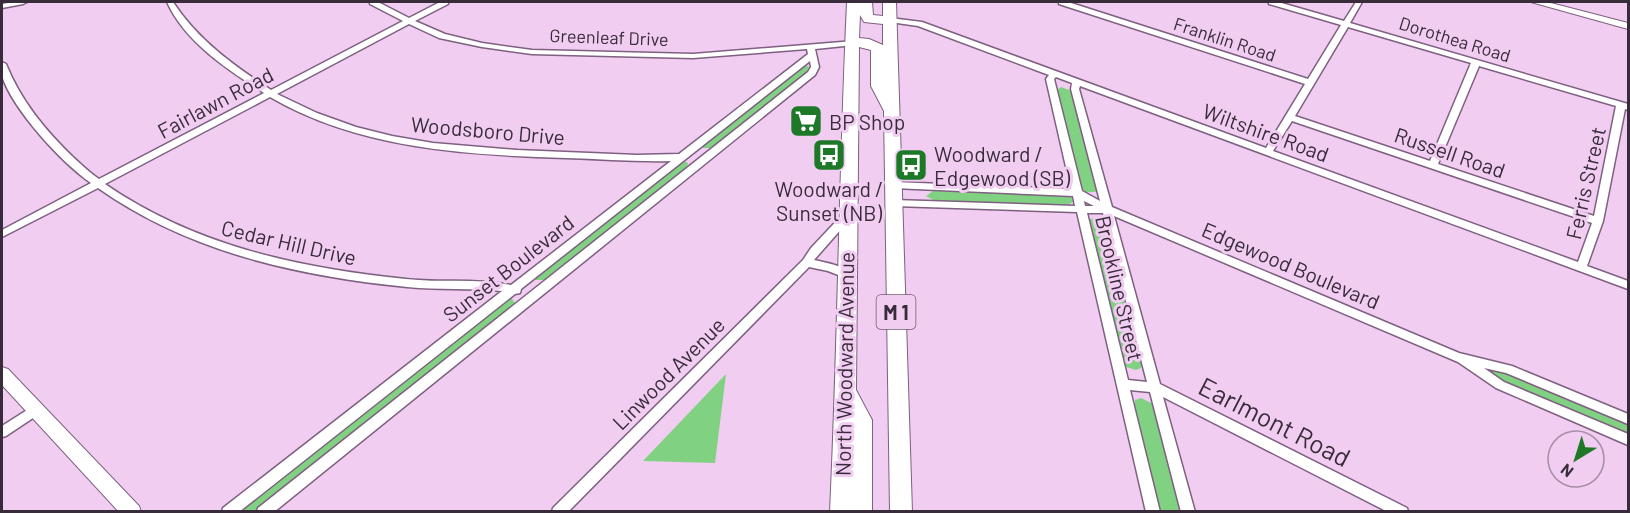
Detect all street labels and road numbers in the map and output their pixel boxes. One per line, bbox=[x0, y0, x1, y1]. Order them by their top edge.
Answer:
street label: Franklin Road bbox=[1171, 12, 1279, 66]
street label: Dorothea Road bbox=[1397, 12, 1513, 66]
street label: Greenleaf Drive bbox=[549, 24, 669, 50]
street label: Fairlawn Road bbox=[153, 61, 277, 143]
street label: Wiltshire Road bbox=[1200, 98, 1332, 166]
street label: Woodsboro Drive bbox=[410, 111, 566, 149]
street label: Russell Road bbox=[1391, 121, 1509, 183]
street label: Ferris Street bbox=[1560, 124, 1610, 242]
street label: Sunset Boulevard bbox=[438, 209, 578, 327]
street label: Brookline Street bbox=[1091, 213, 1149, 363]
street label: Cedar Hill Drive bbox=[219, 214, 359, 270]
street label: Edgewood Boulevard bbox=[1198, 216, 1384, 314]
street label: North Woodward Avenue bbox=[830, 252, 858, 476]
road number: M 1 bbox=[876, 295, 916, 329]
street label: Linwood Avenue bbox=[607, 312, 729, 434]
street label: Earlmont Road bbox=[1194, 369, 1356, 473]

